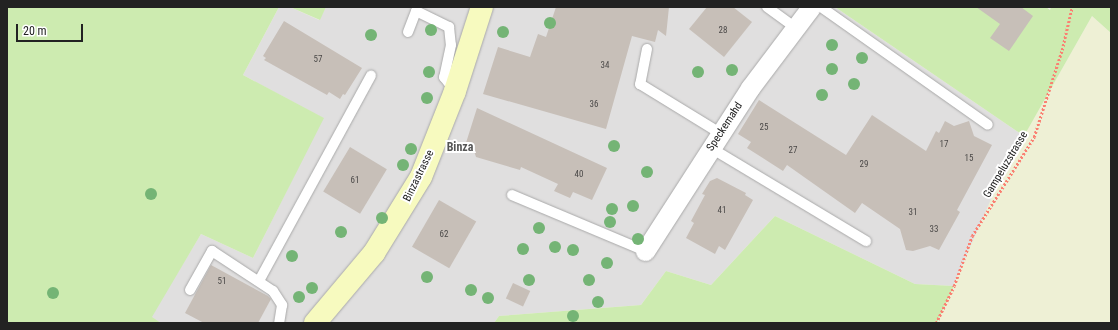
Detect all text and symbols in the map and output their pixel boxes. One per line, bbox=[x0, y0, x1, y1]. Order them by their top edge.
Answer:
scale bar bbox=[18, 16, 85, 42]
text: 20 m bbox=[23, 24, 47, 38]
house number: 28 bbox=[719, 25, 727, 35]
house number: 57 bbox=[314, 54, 322, 64]
house number: 34 bbox=[601, 60, 609, 70]
house number: 36 bbox=[590, 99, 598, 109]
street label: Speckemahd bbox=[704, 100, 746, 154]
house number: 25 bbox=[760, 122, 768, 132]
street label: Gampeluzstrasse bbox=[981, 129, 1031, 201]
house number: 17 bbox=[940, 139, 948, 149]
district label: Binza bbox=[447, 141, 473, 155]
house number: 27 bbox=[789, 145, 797, 155]
street label: Binzastrasse bbox=[401, 148, 437, 204]
house number: 15 bbox=[965, 153, 973, 163]
house number: 29 bbox=[860, 159, 868, 169]
house number: 40 bbox=[575, 169, 583, 179]
house number: 61 bbox=[351, 175, 359, 185]
house number: 41 bbox=[718, 205, 726, 215]
house number: 31 bbox=[909, 207, 917, 217]
house number: 33 bbox=[930, 224, 938, 234]
house number: 62 bbox=[440, 229, 448, 239]
house number: 51 bbox=[218, 276, 226, 286]

